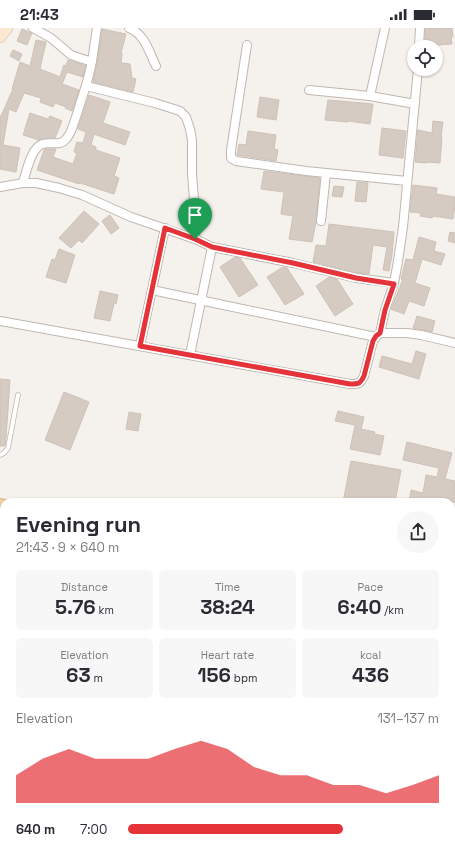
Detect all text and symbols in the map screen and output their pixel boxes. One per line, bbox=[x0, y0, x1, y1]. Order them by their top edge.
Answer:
text: 21:43 bbox=[20, 5, 59, 24]
map controls bbox=[407, 40, 443, 76]
button: locate bbox=[407, 40, 443, 76]
pin bbox=[178, 198, 212, 239]
icon: arrive bbox=[184, 204, 206, 226]
text: Evening run bbox=[16, 510, 141, 538]
button: share bbox=[397, 511, 439, 553]
text: 21:43 · 9 × 640 m bbox=[16, 539, 119, 556]
text: Distance bbox=[61, 580, 108, 594]
text: Time bbox=[215, 580, 240, 594]
text: Pace bbox=[358, 580, 383, 594]
text: 5.76 bbox=[55, 594, 96, 620]
text: 38:24 bbox=[200, 594, 255, 620]
text: 6:40 bbox=[337, 594, 381, 620]
text: km bbox=[96, 603, 114, 617]
text: /km bbox=[381, 603, 404, 617]
text: Elevation bbox=[60, 648, 109, 662]
text: Heart rate bbox=[201, 648, 254, 662]
text: kcal bbox=[360, 648, 381, 662]
text: 63 bbox=[66, 662, 91, 688]
text: 156 bbox=[198, 662, 231, 688]
text: 436 bbox=[352, 662, 389, 688]
text: m bbox=[91, 671, 103, 685]
text: bpm bbox=[231, 671, 257, 685]
text: Elevation bbox=[16, 710, 73, 727]
text: 131–137 m bbox=[377, 710, 439, 727]
text: 640 m bbox=[16, 821, 55, 838]
text: 7:00 bbox=[80, 821, 107, 838]

